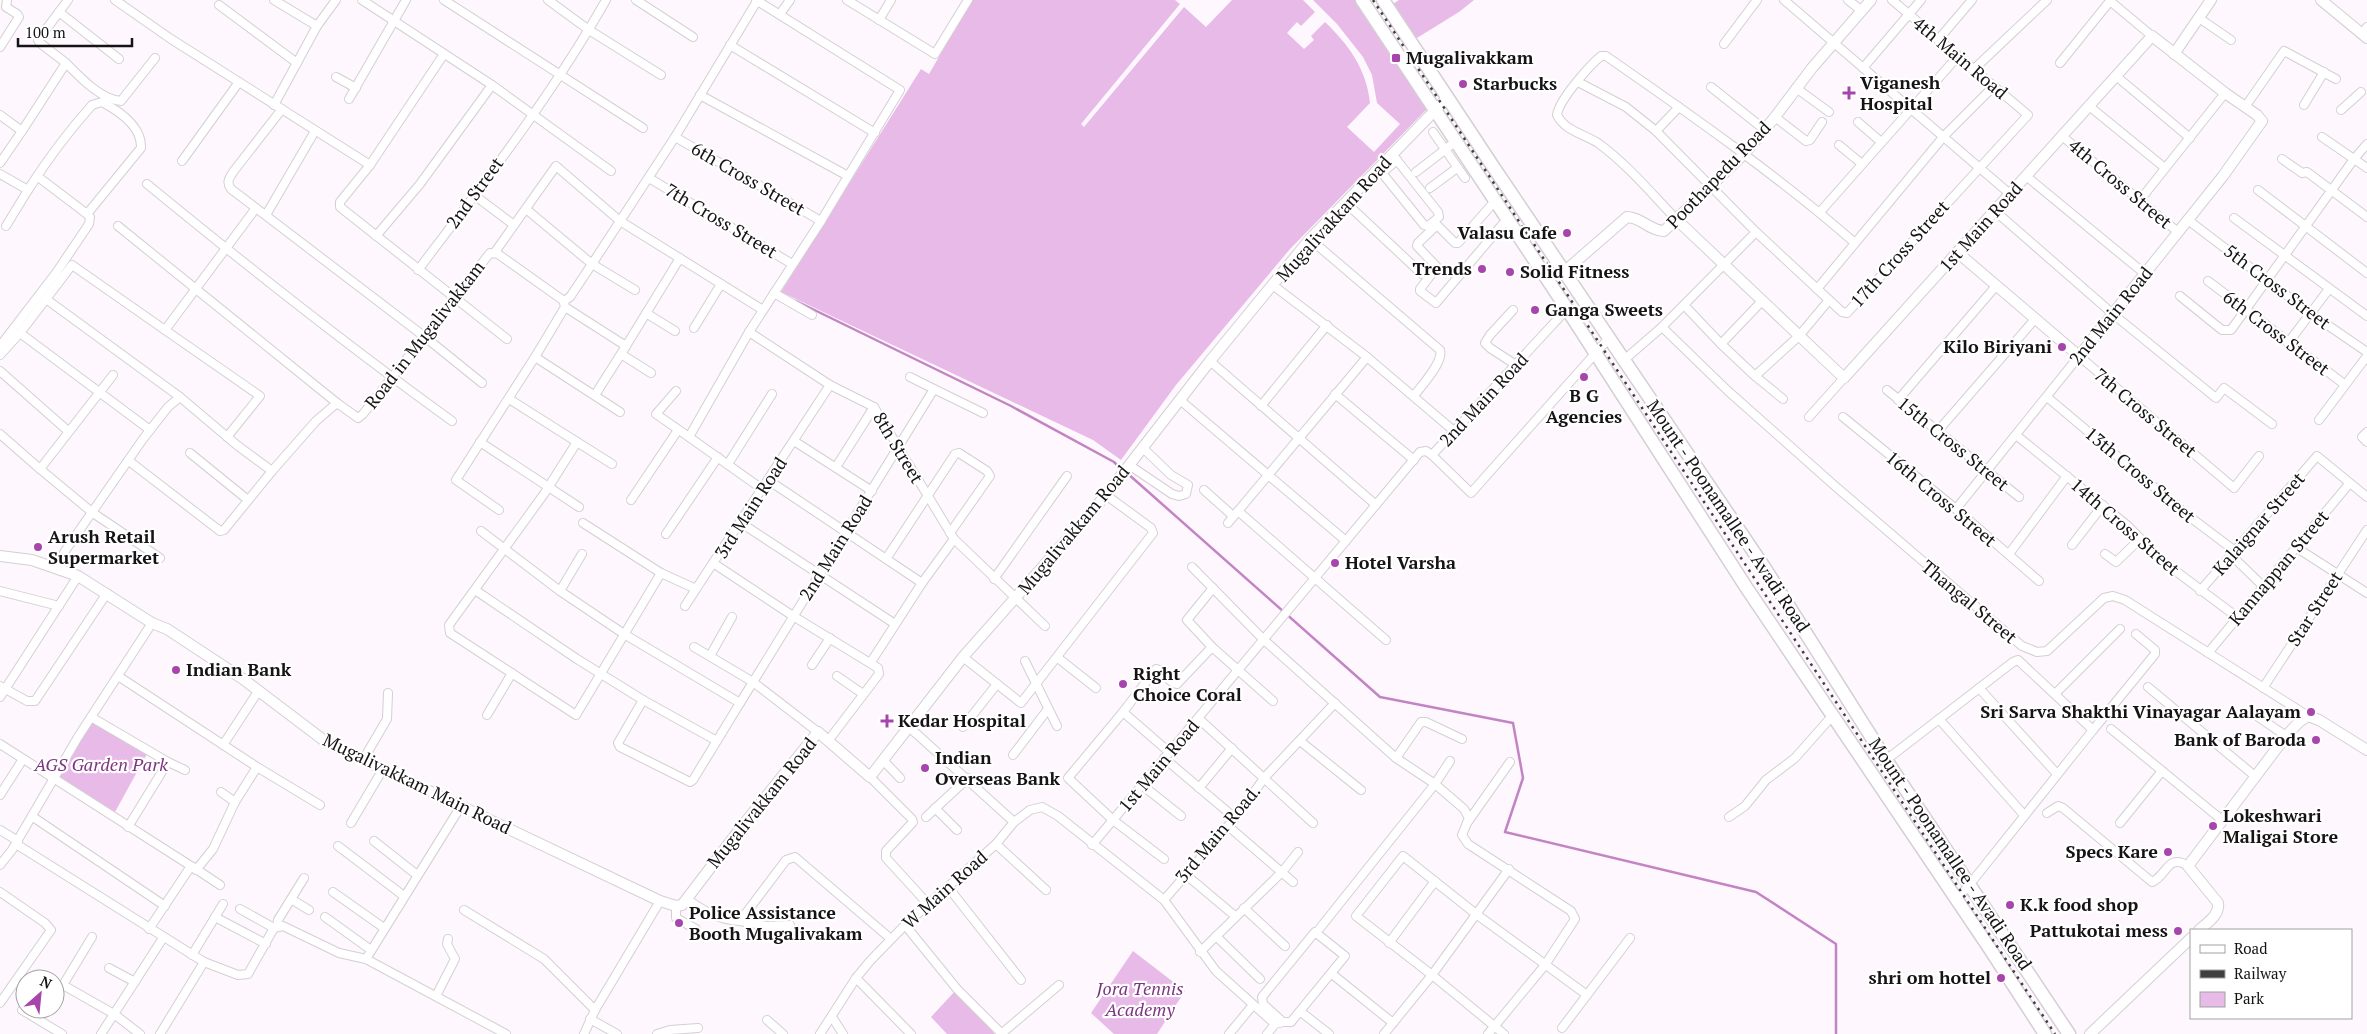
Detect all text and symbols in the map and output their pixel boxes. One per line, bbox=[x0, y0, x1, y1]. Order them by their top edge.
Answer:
street label: 4th Main Road bbox=[1908, 11, 2013, 104]
scale bar bbox=[18, 15, 131, 47]
text: 100 m bbox=[25, 22, 66, 42]
place label: Mugalivakkam bbox=[1406, 45, 1534, 69]
marker: Mugalivakkam bbox=[1390, 52, 1402, 64]
place label: Viganesh Hospital bbox=[1860, 70, 1941, 115]
place label: Starbucks bbox=[1473, 71, 1557, 95]
marker: Starbucks bbox=[1457, 78, 1469, 90]
marker: Viganesh Hospital bbox=[1842, 86, 1856, 100]
street label: Poothapedu Road bbox=[1661, 115, 1776, 233]
street label: 4th Cross Street bbox=[2064, 133, 2177, 234]
street label: 6th Cross Street bbox=[687, 136, 810, 221]
street label: Mugalivakkam Road bbox=[1270, 150, 1396, 286]
street label: 2nd Street bbox=[440, 152, 508, 233]
street label: 1st Main Road bbox=[1933, 176, 2027, 277]
street label: 7th Cross Street bbox=[661, 177, 782, 263]
street label: 17th Cross Street bbox=[1845, 194, 1954, 312]
place label: Valasu Cafe bbox=[1457, 220, 1557, 244]
marker: Valasu Cafe bbox=[1561, 227, 1573, 239]
street label: 5th Cross Street bbox=[2219, 238, 2336, 334]
street label: Road in Mugalivakkam bbox=[359, 255, 490, 413]
place label: Trends bbox=[1413, 256, 1472, 280]
place label: Solid Fitness bbox=[1520, 259, 1629, 283]
street label: 2nd Main Road bbox=[2063, 261, 2157, 370]
marker: Trends bbox=[1476, 263, 1488, 275]
marker: Solid Fitness bbox=[1504, 266, 1516, 278]
street label: 6th Cross Street bbox=[2218, 284, 2335, 380]
place label: Ganga Sweets bbox=[1545, 297, 1663, 321]
marker: Ganga Sweets bbox=[1529, 304, 1541, 316]
place label: Kilo Biriyani bbox=[1943, 334, 2052, 358]
marker: Kilo Biriyani bbox=[2056, 341, 2068, 353]
street label: 2nd Main Road bbox=[1434, 347, 1533, 451]
street label: 7th Cross Street bbox=[2089, 362, 2202, 462]
marker: B G Agencies bbox=[1578, 371, 1590, 383]
place label: B G Agencies bbox=[1546, 383, 1622, 428]
street label: 15th Cross Street bbox=[1893, 391, 2015, 496]
street label: Mount - Poonamallee - Avadi Road bbox=[1642, 395, 1816, 636]
street label: 8th Street bbox=[868, 407, 930, 488]
street label: 13th Cross Street bbox=[2080, 421, 2201, 528]
street label: 16th Cross Street bbox=[1881, 445, 2002, 552]
street label: 3rd Main Road bbox=[708, 452, 792, 563]
street label: Mugalivakkam Road bbox=[1012, 460, 1134, 599]
street label: Kalaignar Street bbox=[2207, 466, 2310, 580]
street label: 14th Cross Street bbox=[2066, 472, 2186, 581]
street label: 2nd Main Road bbox=[793, 490, 877, 605]
street label: Kannappan Street bbox=[2223, 504, 2334, 630]
place label: Arush Retail Supermarket bbox=[48, 524, 159, 569]
marker: Arush Retail Supermarket bbox=[32, 541, 44, 553]
place label: Hotel Varsha bbox=[1345, 550, 1456, 574]
street label: Thangal Street bbox=[1917, 554, 2023, 649]
marker: Hotel Varsha bbox=[1329, 557, 1341, 569]
street label: Star Street bbox=[2281, 566, 2347, 651]
place label: Indian Bank bbox=[186, 657, 292, 681]
place label: Right Choice Coral bbox=[1133, 661, 1242, 706]
marker: Indian Bank bbox=[170, 664, 182, 676]
marker: Right Choice Coral bbox=[1117, 678, 1129, 690]
place label: Sri Sarva Shakthi Vinayagar Aalayam bbox=[1980, 699, 2301, 723]
marker: Sri Sarva Shakthi Vinayagar Aalayam bbox=[2305, 706, 2317, 718]
place label: Kedar Hospital bbox=[898, 708, 1026, 732]
marker: Kedar Hospital bbox=[880, 714, 894, 728]
street label: 1st Main Road bbox=[1112, 714, 1204, 817]
street label: Mugalivakkam Main Road bbox=[319, 727, 515, 839]
place label: Bank of Baroda bbox=[2174, 727, 2306, 751]
street label: Mugalivakkam Road bbox=[701, 732, 821, 873]
street label: Mount - Poonamallee - Avadi Road bbox=[1864, 733, 2038, 974]
marker: Bank of Baroda bbox=[2310, 734, 2322, 746]
place label: Indian Overseas Bank bbox=[935, 745, 1061, 790]
park label: AGS Garden Park bbox=[33, 752, 168, 776]
marker: Indian Overseas Bank bbox=[919, 762, 931, 774]
street label: 3rd Main Road. bbox=[1169, 779, 1265, 888]
place label: Lokeshwari Maligai Store bbox=[2223, 803, 2338, 848]
marker: Lokeshwari Maligai Store bbox=[2207, 820, 2219, 832]
place label: Specs Kare bbox=[2065, 839, 2158, 863]
street label: W Main Road bbox=[897, 845, 992, 934]
marker: Specs Kare bbox=[2162, 846, 2174, 858]
place label: K.k food shop bbox=[2020, 892, 2138, 916]
marker: K.k food shop bbox=[2004, 899, 2016, 911]
place label: Police Assistance Booth Mugalivakam bbox=[689, 900, 863, 945]
marker: Police Assistance Booth Mugalivakam bbox=[673, 917, 685, 929]
place label: Pattukotai mess bbox=[2030, 918, 2168, 942]
marker: Pattukotai mess bbox=[2172, 925, 2184, 937]
legend bbox=[2190, 929, 2352, 1019]
text: Road bbox=[2234, 938, 2267, 958]
text: Railway bbox=[2234, 963, 2287, 983]
place label: shri om hottel bbox=[1869, 965, 1991, 989]
north arrow bbox=[15, 969, 65, 1019]
text: N bbox=[37, 971, 56, 993]
marker: shri om hottel bbox=[1995, 972, 2007, 984]
park label: Jora Tennis Academy bbox=[1096, 976, 1183, 1021]
text: Park bbox=[2234, 988, 2264, 1008]

